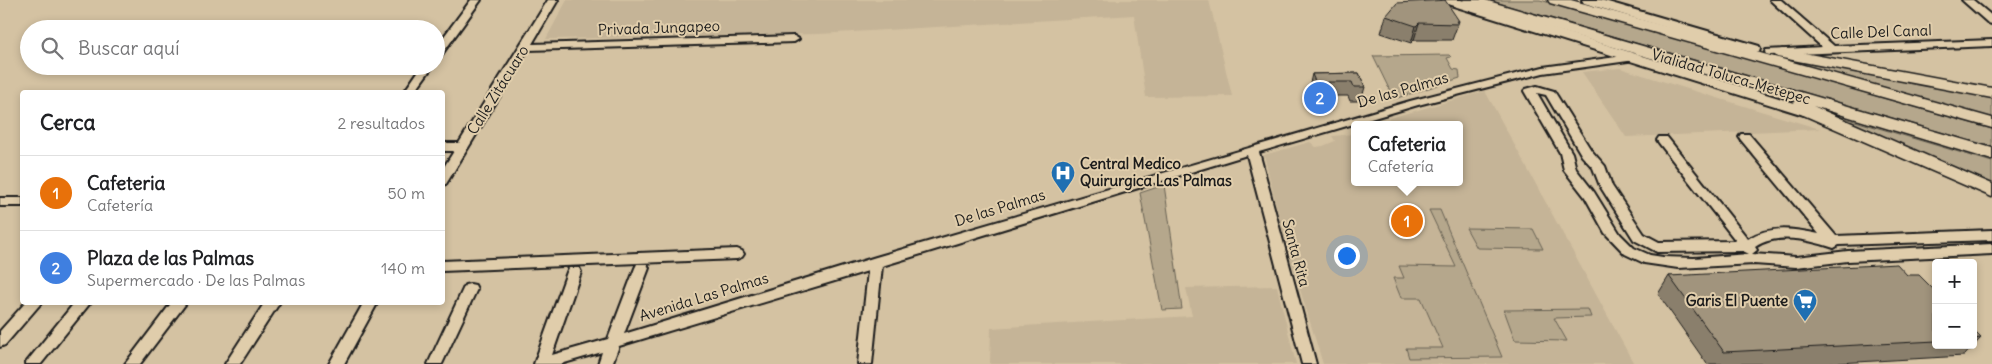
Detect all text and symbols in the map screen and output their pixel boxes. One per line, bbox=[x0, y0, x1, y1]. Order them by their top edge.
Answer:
street label: Privada Jungapeo bbox=[598, 16, 720, 39]
search box bbox=[20, 20, 445, 75]
street label: Calle Del Canal bbox=[1830, 20, 1932, 43]
icon: search bbox=[38, 34, 66, 62]
text: Buscar aquí bbox=[78, 36, 179, 60]
street label: Calle Zitácuaro bbox=[463, 42, 533, 138]
street label: Vialidad Toluca-Metepec bbox=[1649, 45, 1813, 108]
street label: De las Palmas bbox=[1355, 67, 1451, 112]
pin: 2 bbox=[1304, 79, 1336, 117]
text: Cerca bbox=[40, 109, 95, 136]
text: 2 resultados bbox=[337, 113, 425, 133]
popup bbox=[1351, 121, 1463, 186]
text: Cafeteria bbox=[1368, 132, 1446, 156]
place label: Central Medico Quirurgica Las Palmas bbox=[1080, 154, 1232, 191]
text: Cafetería bbox=[1368, 156, 1434, 176]
hospital icon: Central Medico Quirurgica Las Palmas bbox=[1050, 160, 1076, 194]
text: Cafeteria bbox=[87, 171, 165, 195]
text: 1 bbox=[53, 183, 59, 203]
text: 50 m bbox=[387, 183, 425, 203]
street label: De las Palmas bbox=[952, 185, 1048, 230]
text: Cafetería bbox=[87, 195, 153, 215]
pin: 1 bbox=[1391, 202, 1423, 240]
street label: Santa Rita bbox=[1278, 217, 1315, 289]
your location bbox=[1334, 243, 1360, 269]
text: Plaza de las Palmas bbox=[87, 246, 254, 270]
text: 2 bbox=[52, 258, 60, 278]
text: 140 m bbox=[381, 258, 425, 278]
map controls bbox=[1932, 259, 1977, 349]
button: + bbox=[1932, 259, 1977, 304]
street label: Avenida Las Palmas bbox=[637, 268, 771, 325]
text: Supermercado · De las Palmas bbox=[87, 270, 305, 290]
supermarket icon: Garis El Puente bbox=[1792, 288, 1818, 322]
place label: Garis El Puente bbox=[1686, 291, 1788, 310]
button: − bbox=[1932, 304, 1977, 349]

